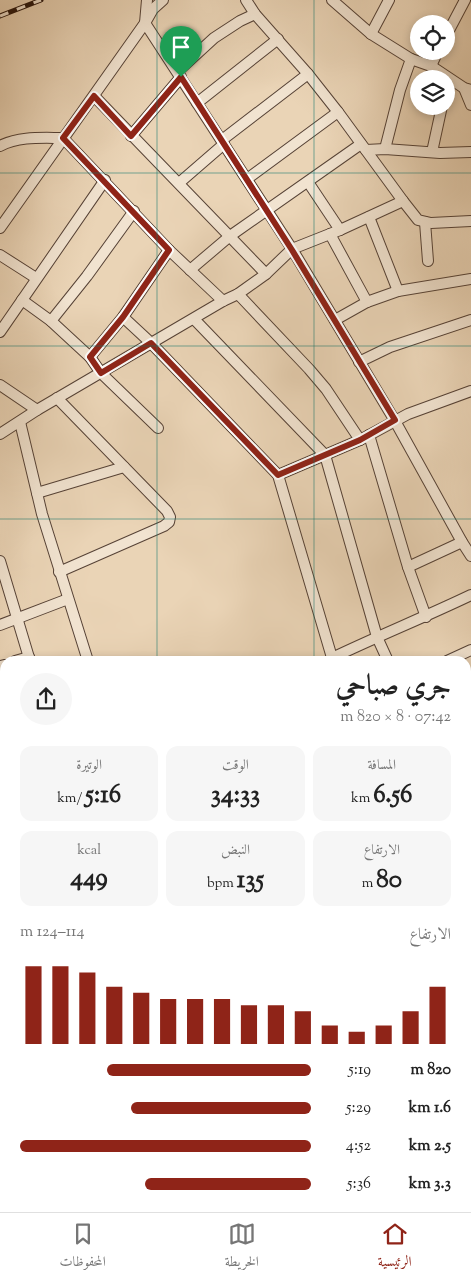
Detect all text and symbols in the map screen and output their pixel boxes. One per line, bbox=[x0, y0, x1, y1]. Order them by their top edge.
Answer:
map controls bbox=[410, 15, 455, 115]
button: locate bbox=[410, 15, 455, 60]
pin bbox=[160, 26, 202, 77]
icon: arrive bbox=[167, 33, 195, 61]
button: layers bbox=[410, 70, 455, 115]
text: جري صباحي bbox=[336, 667, 451, 707]
button: share bbox=[20, 673, 72, 725]
text: 07:42 · 8 × 820 m bbox=[340, 706, 451, 729]
text: الوتيرة bbox=[76, 756, 102, 776]
text: الوقت bbox=[222, 756, 249, 776]
text: المسافة bbox=[368, 756, 396, 776]
text: 5:16 bbox=[85, 778, 121, 814]
text: 34:33 bbox=[211, 778, 260, 814]
text: 6.56 bbox=[373, 778, 413, 814]
text: /km bbox=[57, 789, 85, 809]
text: km bbox=[351, 789, 373, 809]
text: kcal bbox=[77, 841, 101, 861]
text: النبض bbox=[221, 841, 250, 861]
text: الارتفاع bbox=[364, 841, 400, 861]
text: 449 bbox=[71, 861, 108, 897]
text: 135 bbox=[237, 863, 264, 899]
text: 80 bbox=[376, 863, 402, 899]
text: bpm bbox=[207, 874, 237, 894]
text: m bbox=[362, 874, 376, 894]
text: 114–124 m bbox=[20, 921, 85, 944]
text: الارتفاع bbox=[409, 924, 451, 947]
text: 5:19 bbox=[348, 1059, 371, 1082]
text: 820 m bbox=[411, 1059, 451, 1082]
text: 5:29 bbox=[346, 1097, 371, 1120]
text: 1.6 km bbox=[409, 1097, 451, 1120]
text: 4:52 bbox=[346, 1135, 371, 1158]
text: 2.5 km bbox=[409, 1135, 451, 1158]
text: 5:36 bbox=[347, 1173, 371, 1196]
text: 3.3 km bbox=[409, 1173, 451, 1196]
tab: المحفوظات bbox=[60, 1220, 106, 1275]
tab: الخريطة bbox=[225, 1220, 259, 1275]
tab: الرئيسية bbox=[378, 1220, 411, 1275]

